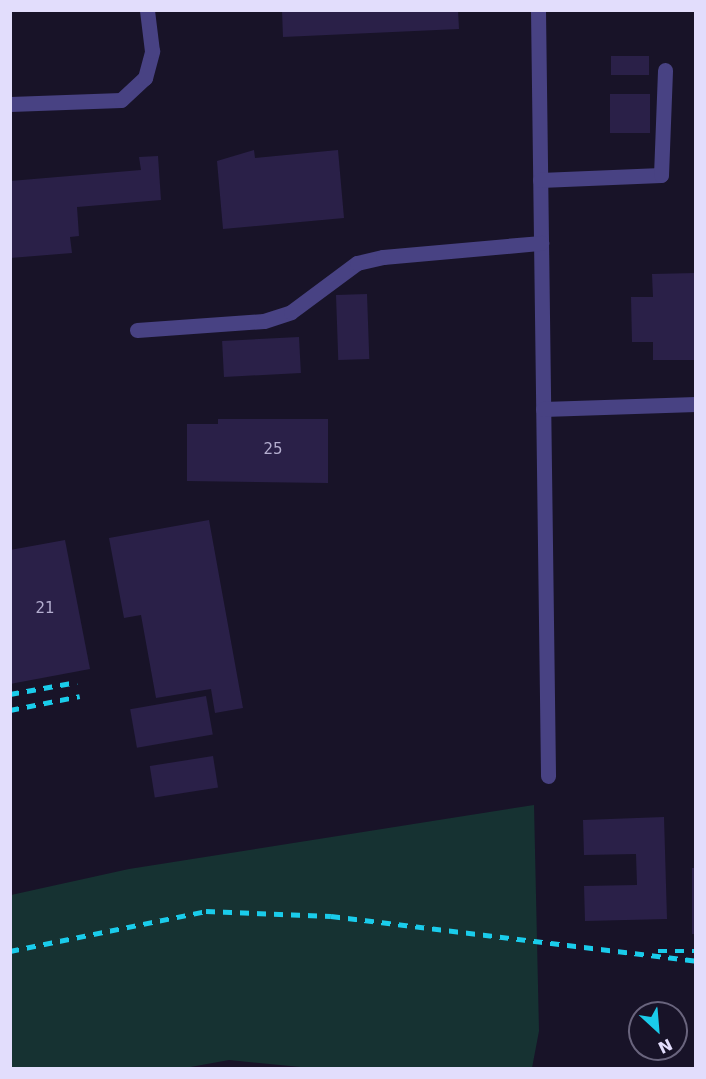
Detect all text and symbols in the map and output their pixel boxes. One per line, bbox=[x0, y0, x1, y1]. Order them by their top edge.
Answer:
house number: 25 bbox=[263, 441, 283, 459]
house number: 21 bbox=[35, 600, 55, 618]
north arrow bbox=[628, 1001, 688, 1061]
text: N bbox=[655, 1034, 675, 1057]

